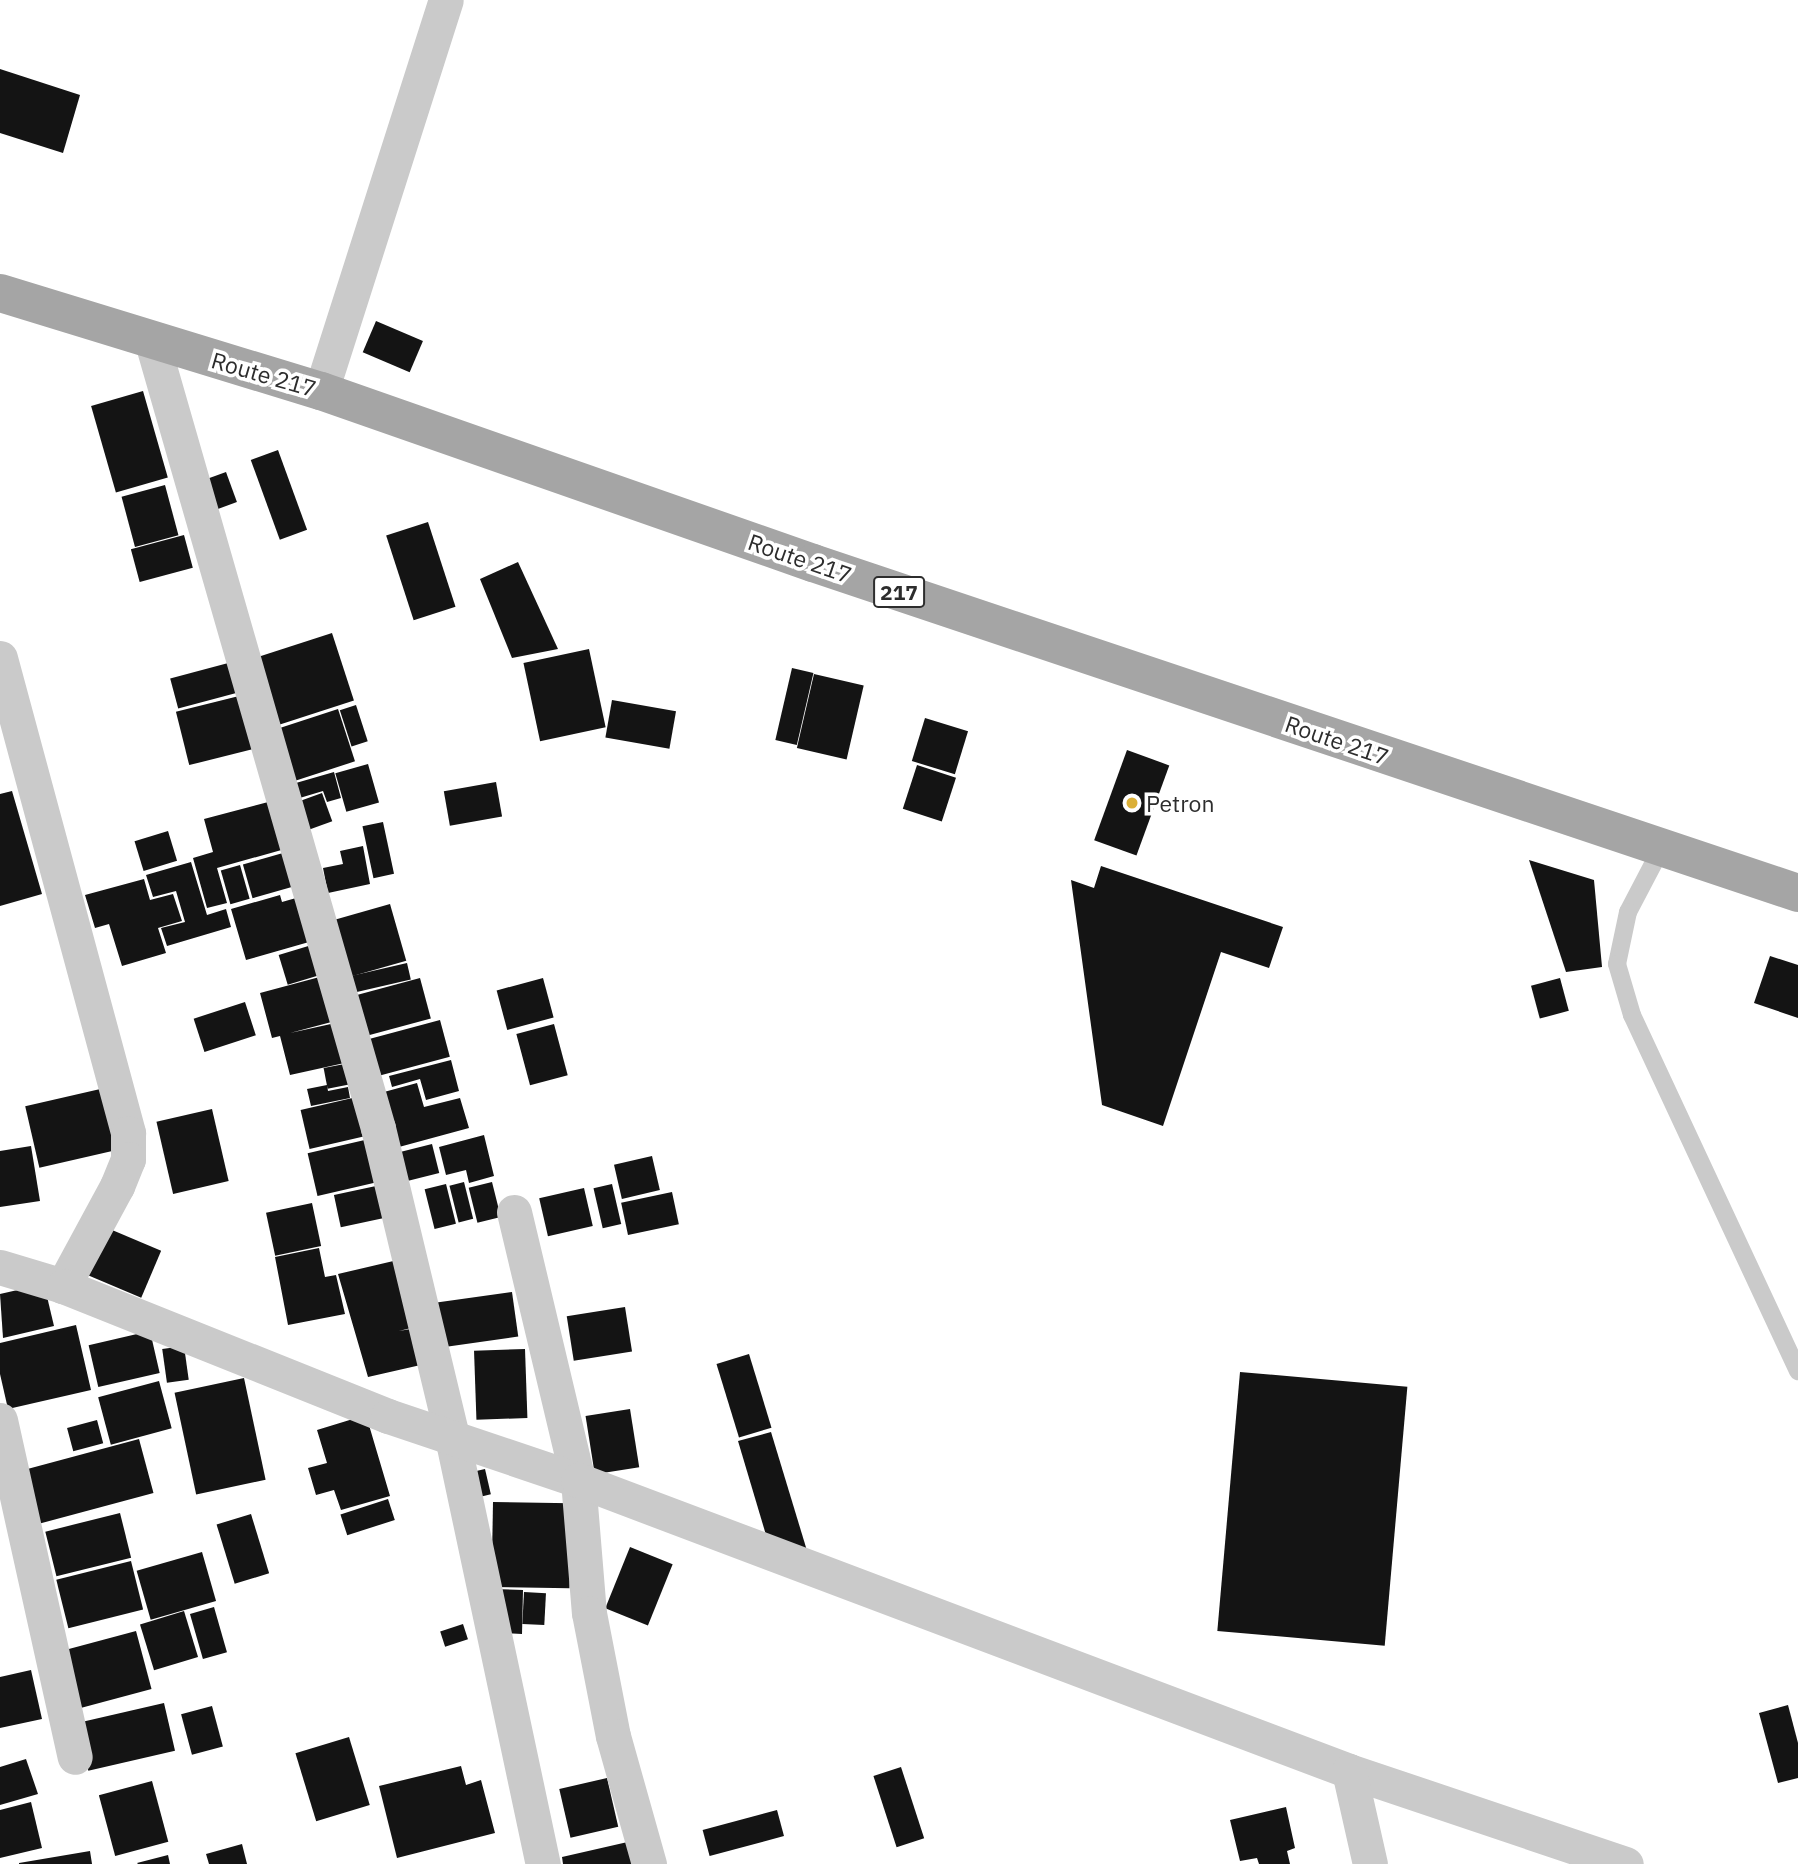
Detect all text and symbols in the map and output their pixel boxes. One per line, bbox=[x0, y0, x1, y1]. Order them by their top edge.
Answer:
street label: Route 217 bbox=[208, 346, 320, 402]
street label: Route 217 bbox=[745, 527, 855, 589]
road number: 217 bbox=[873, 574, 925, 610]
street label: Route 217 bbox=[1282, 709, 1392, 771]
place label: Petron bbox=[1146, 789, 1214, 817]
marker: Petron bbox=[1124, 795, 1140, 811]

